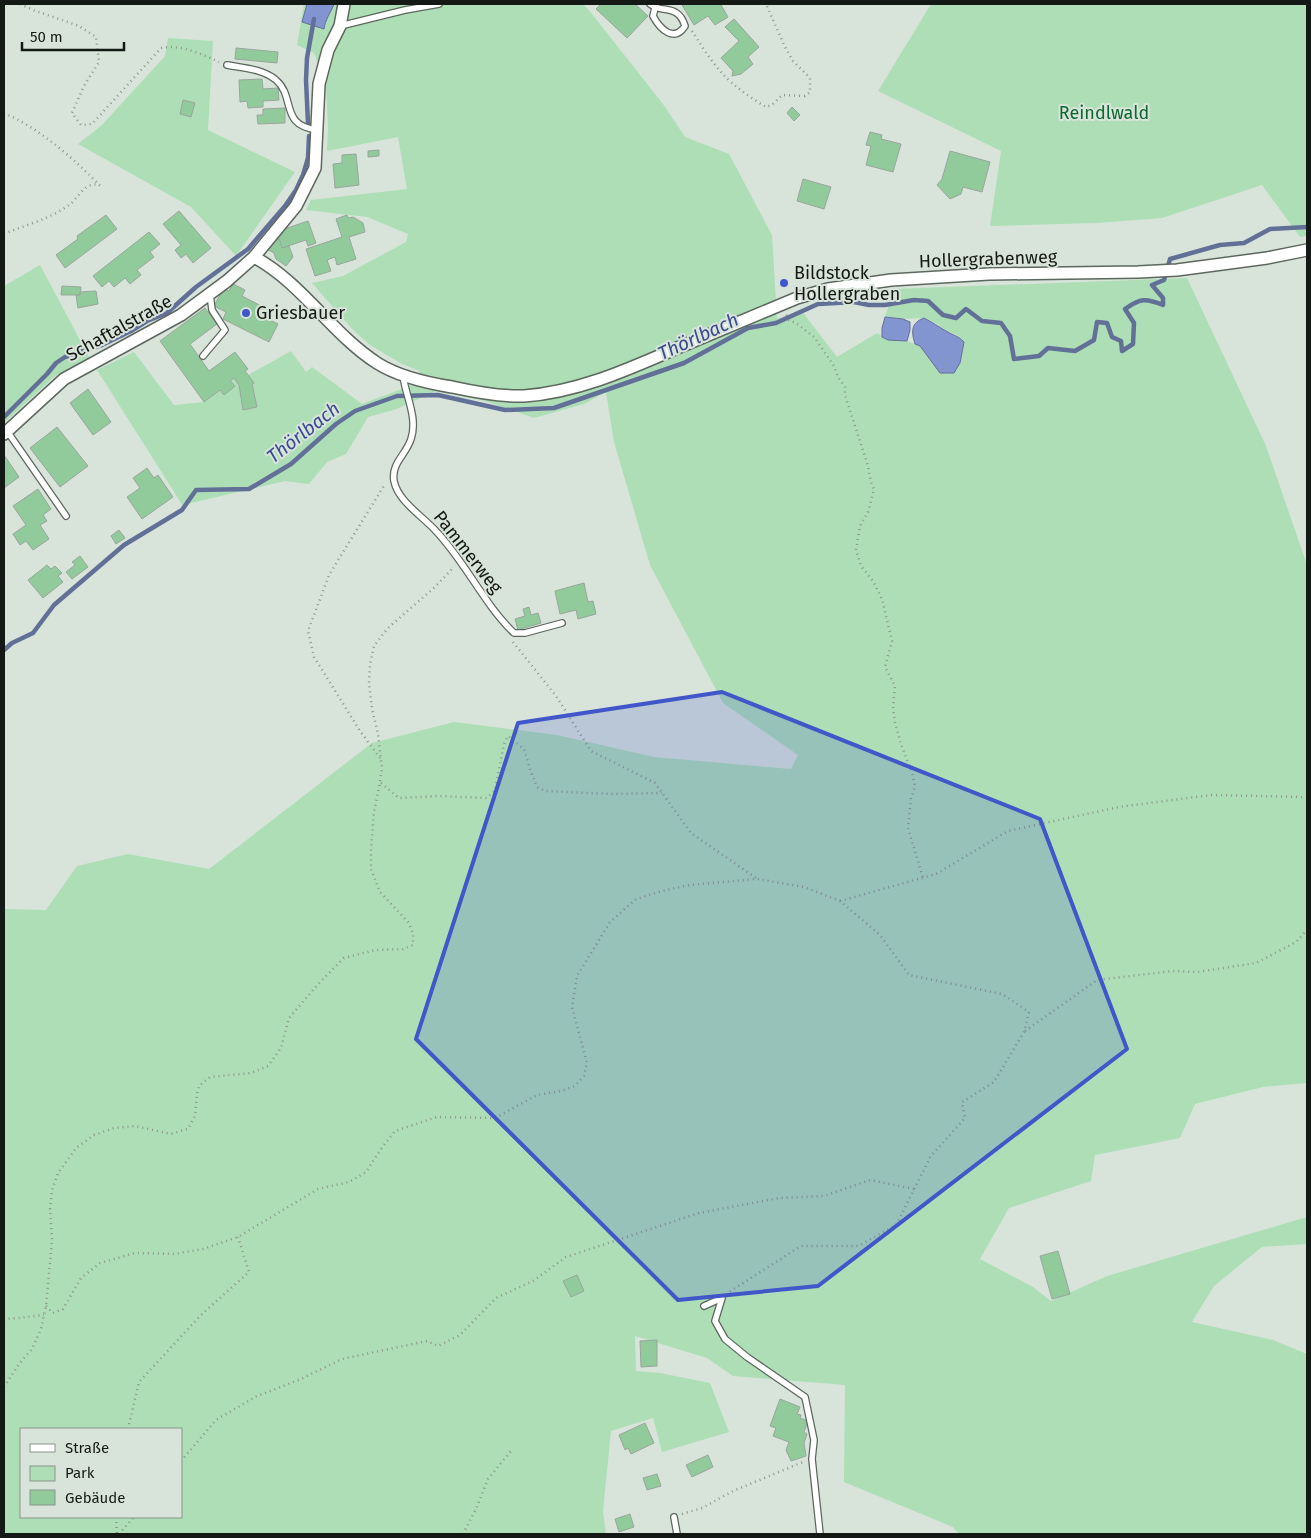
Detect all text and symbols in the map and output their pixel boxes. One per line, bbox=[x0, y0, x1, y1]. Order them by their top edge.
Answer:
scale bar bbox=[22, 20, 125, 52]
text: 50 m bbox=[30, 28, 63, 46]
park label: Reindlwald bbox=[1059, 102, 1149, 124]
street label: Hollergrabenweg bbox=[919, 246, 1058, 272]
place label: Bildstock Hollergraben bbox=[794, 262, 900, 305]
marker: Bildstock Hollergraben bbox=[778, 277, 790, 289]
street label: Schaftalstraße bbox=[62, 290, 176, 366]
place label: Griesbauer bbox=[256, 302, 345, 324]
marker: Griesbauer bbox=[240, 307, 252, 319]
water label: Thörlbach bbox=[654, 308, 742, 365]
water label: Thörlbach bbox=[262, 397, 344, 468]
street label: Pammerweg bbox=[429, 506, 508, 598]
legend bbox=[20, 1428, 182, 1518]
text: Straße bbox=[65, 1439, 109, 1457]
text: Park bbox=[65, 1464, 95, 1482]
text: Gebäude bbox=[65, 1489, 125, 1507]

